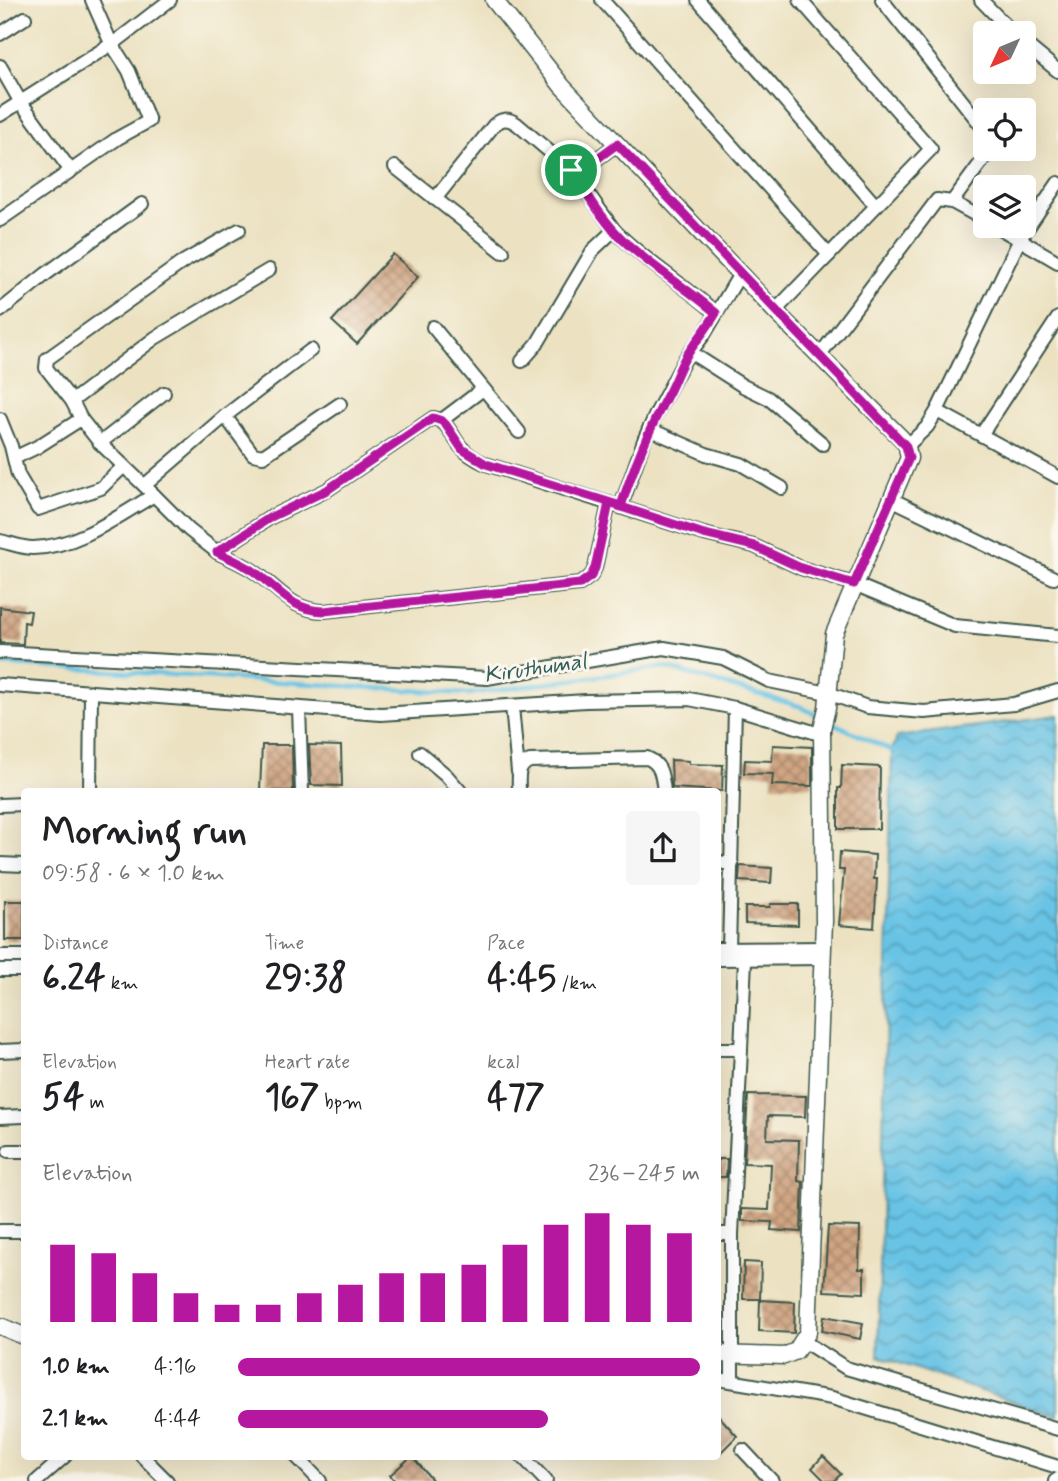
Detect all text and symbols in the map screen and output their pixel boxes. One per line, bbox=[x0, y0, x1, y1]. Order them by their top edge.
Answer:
north arrow bbox=[973, 21, 1036, 84]
map controls bbox=[973, 21, 1036, 238]
button: locate bbox=[973, 98, 1036, 161]
pin bbox=[541, 140, 601, 200]
icon: arrive bbox=[552, 151, 590, 189]
button: layers bbox=[973, 175, 1036, 238]
water label: Kiruthumal bbox=[482, 647, 591, 691]
text: Morning run bbox=[42, 808, 247, 857]
button: share bbox=[626, 811, 700, 885]
text: 09:58 · 6 × 1.0 km bbox=[42, 859, 225, 889]
text: Distance bbox=[42, 931, 109, 956]
text: Time bbox=[265, 931, 304, 956]
text: Pace bbox=[487, 931, 525, 956]
text: 6.24 bbox=[42, 956, 106, 1002]
text: 29:38 bbox=[265, 956, 347, 1002]
text: 4:45 bbox=[487, 956, 556, 1002]
text: km bbox=[106, 971, 138, 996]
text: /km bbox=[556, 971, 597, 996]
text: Elevation bbox=[42, 1050, 117, 1075]
text: Heart rate bbox=[265, 1050, 350, 1075]
text: kcal bbox=[487, 1050, 519, 1075]
text: 54 bbox=[42, 1075, 84, 1121]
text: 167 bbox=[265, 1075, 319, 1121]
text: 477 bbox=[487, 1075, 545, 1121]
text: m bbox=[84, 1090, 105, 1115]
text: bpm bbox=[319, 1090, 363, 1115]
text: Elevation bbox=[42, 1159, 133, 1189]
text: 236–245 m bbox=[588, 1159, 700, 1189]
text: 1.0 km bbox=[42, 1352, 110, 1382]
text: 4:16 bbox=[154, 1352, 197, 1382]
text: 2.1 km bbox=[42, 1404, 108, 1434]
text: 4:44 bbox=[154, 1404, 201, 1434]

